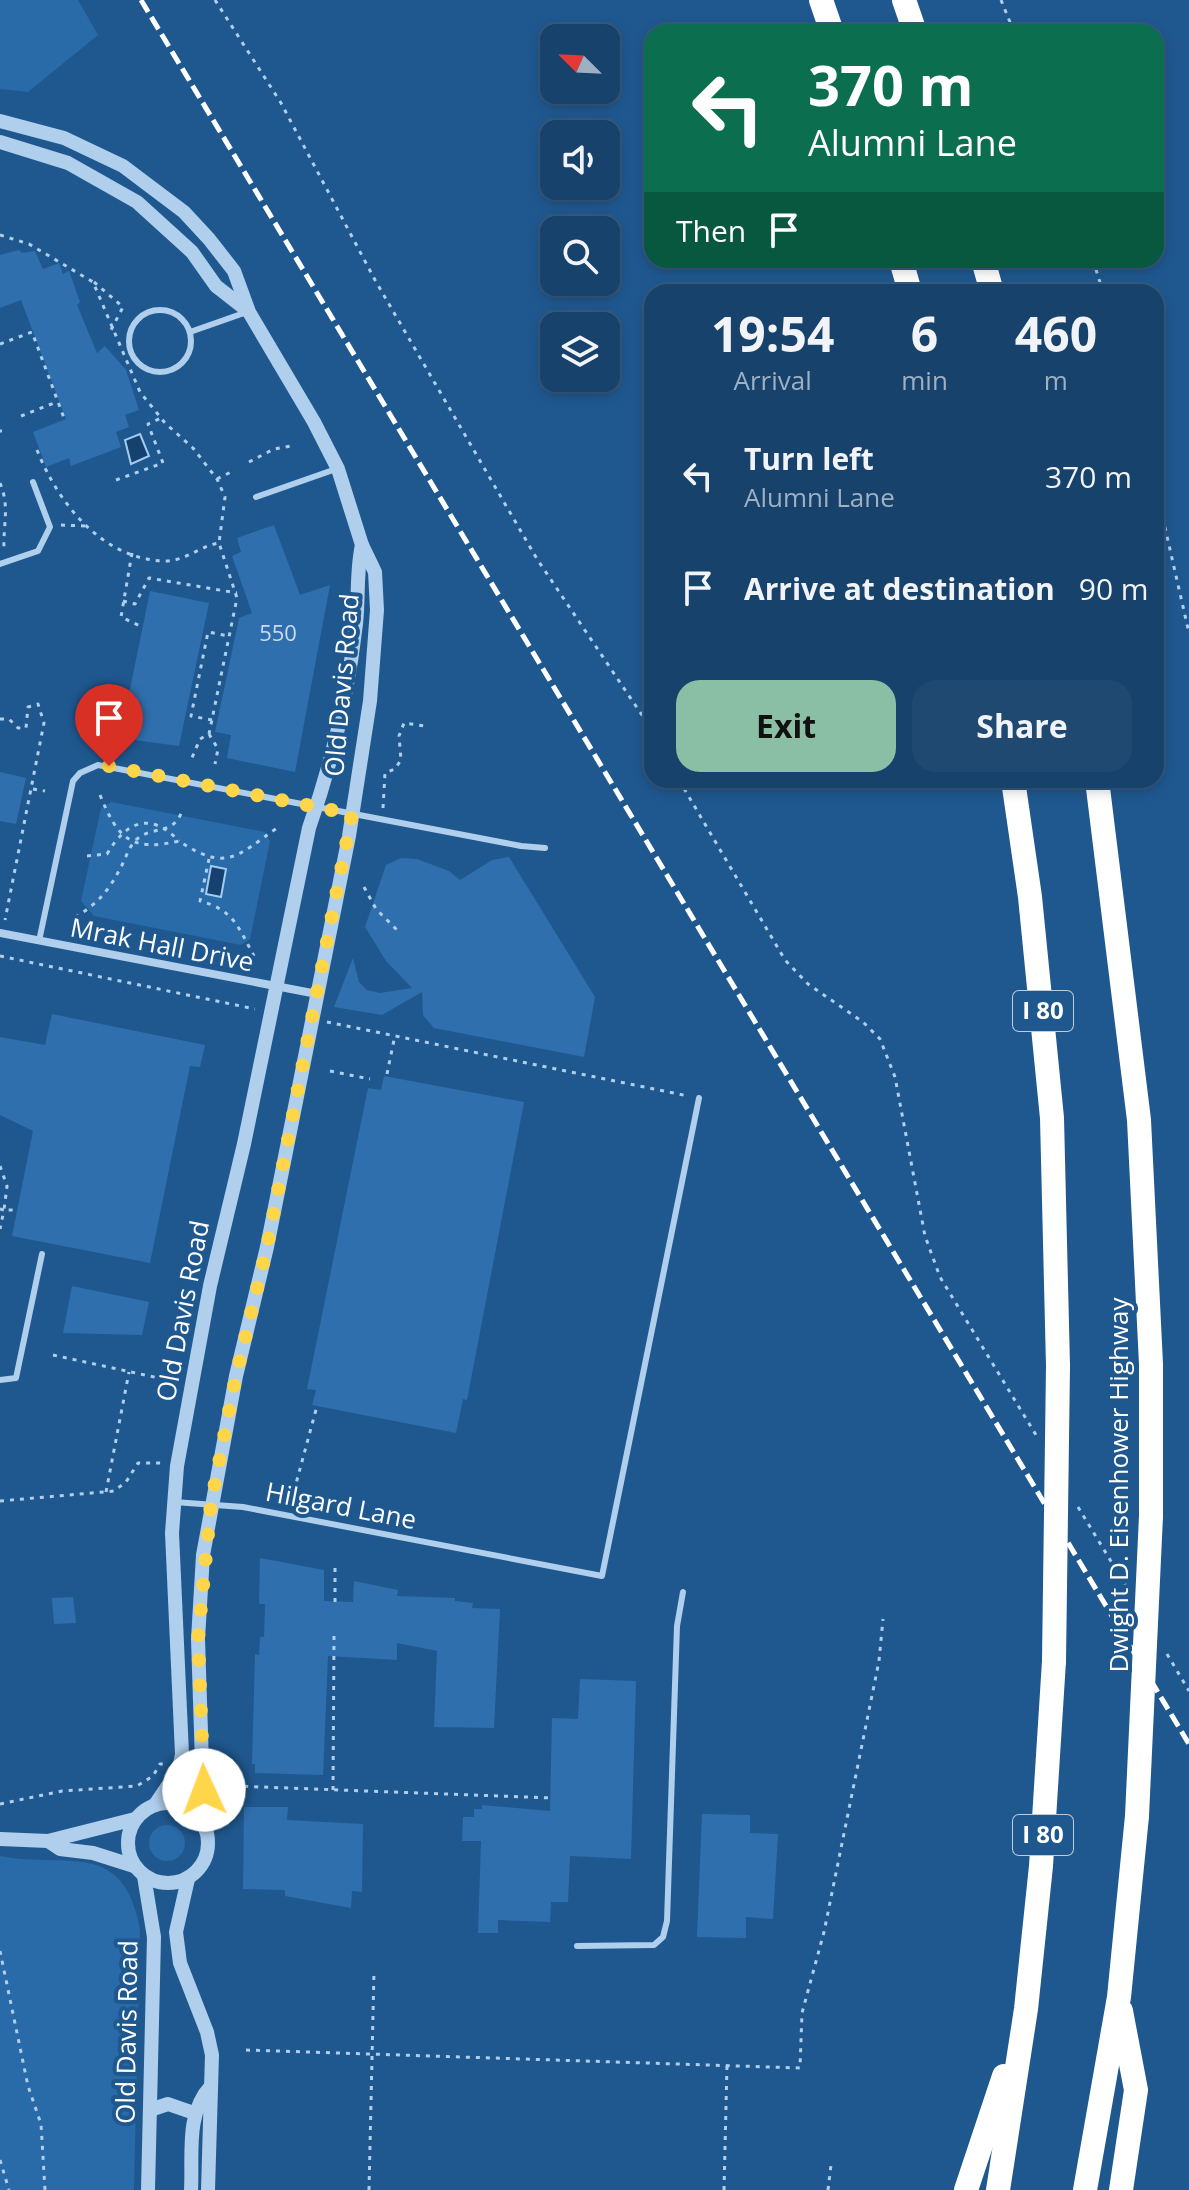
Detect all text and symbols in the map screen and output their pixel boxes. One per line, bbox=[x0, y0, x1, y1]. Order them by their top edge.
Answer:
north arrow bbox=[540, 24, 620, 104]
map controls bbox=[540, 24, 620, 392]
text: 370 m bbox=[808, 46, 974, 122]
icon: left bbox=[676, 56, 780, 160]
text: Alumni Lane bbox=[808, 118, 1017, 167]
button: sound bbox=[540, 120, 620, 200]
icon: arrive bbox=[762, 208, 806, 252]
text: Then bbox=[676, 210, 746, 251]
button: search bbox=[540, 216, 620, 296]
text: 19:54 bbox=[711, 301, 834, 366]
text: 6 bbox=[911, 301, 938, 366]
text: 460 bbox=[1015, 301, 1097, 366]
button: layers bbox=[540, 312, 620, 392]
text: Arrival bbox=[733, 362, 812, 398]
text: min bbox=[901, 362, 948, 398]
text: m bbox=[1044, 362, 1068, 398]
text: Turn left bbox=[744, 438, 874, 479]
icon: left bbox=[676, 454, 720, 498]
text: 370 m bbox=[1045, 456, 1132, 497]
text: Alumni Lane bbox=[744, 479, 895, 515]
icon: arrive bbox=[676, 566, 720, 610]
text: Arrive at destination bbox=[744, 568, 1055, 609]
text: 90 m bbox=[1079, 568, 1149, 609]
street label: Old Davis Road bbox=[315, 592, 367, 778]
house number: 550 bbox=[259, 617, 297, 647]
button: Exit bbox=[676, 680, 896, 772]
button: Share bbox=[912, 680, 1132, 772]
pin bbox=[75, 684, 143, 766]
icon: arrive bbox=[87, 696, 131, 740]
street label: Mrak Hall Drive bbox=[67, 909, 257, 979]
road number: I 80 bbox=[1013, 991, 1073, 1031]
street label: Old Davis Road bbox=[147, 1217, 217, 1404]
street label: Dwight D. Eisenhower Highway bbox=[1100, 1296, 1136, 1673]
street label: Hilgard Lane bbox=[263, 1473, 420, 1537]
position arrow bbox=[162, 1748, 246, 1832]
road number: I 80 bbox=[1013, 1815, 1073, 1855]
street label: Old Davis Road bbox=[106, 1940, 146, 2124]

